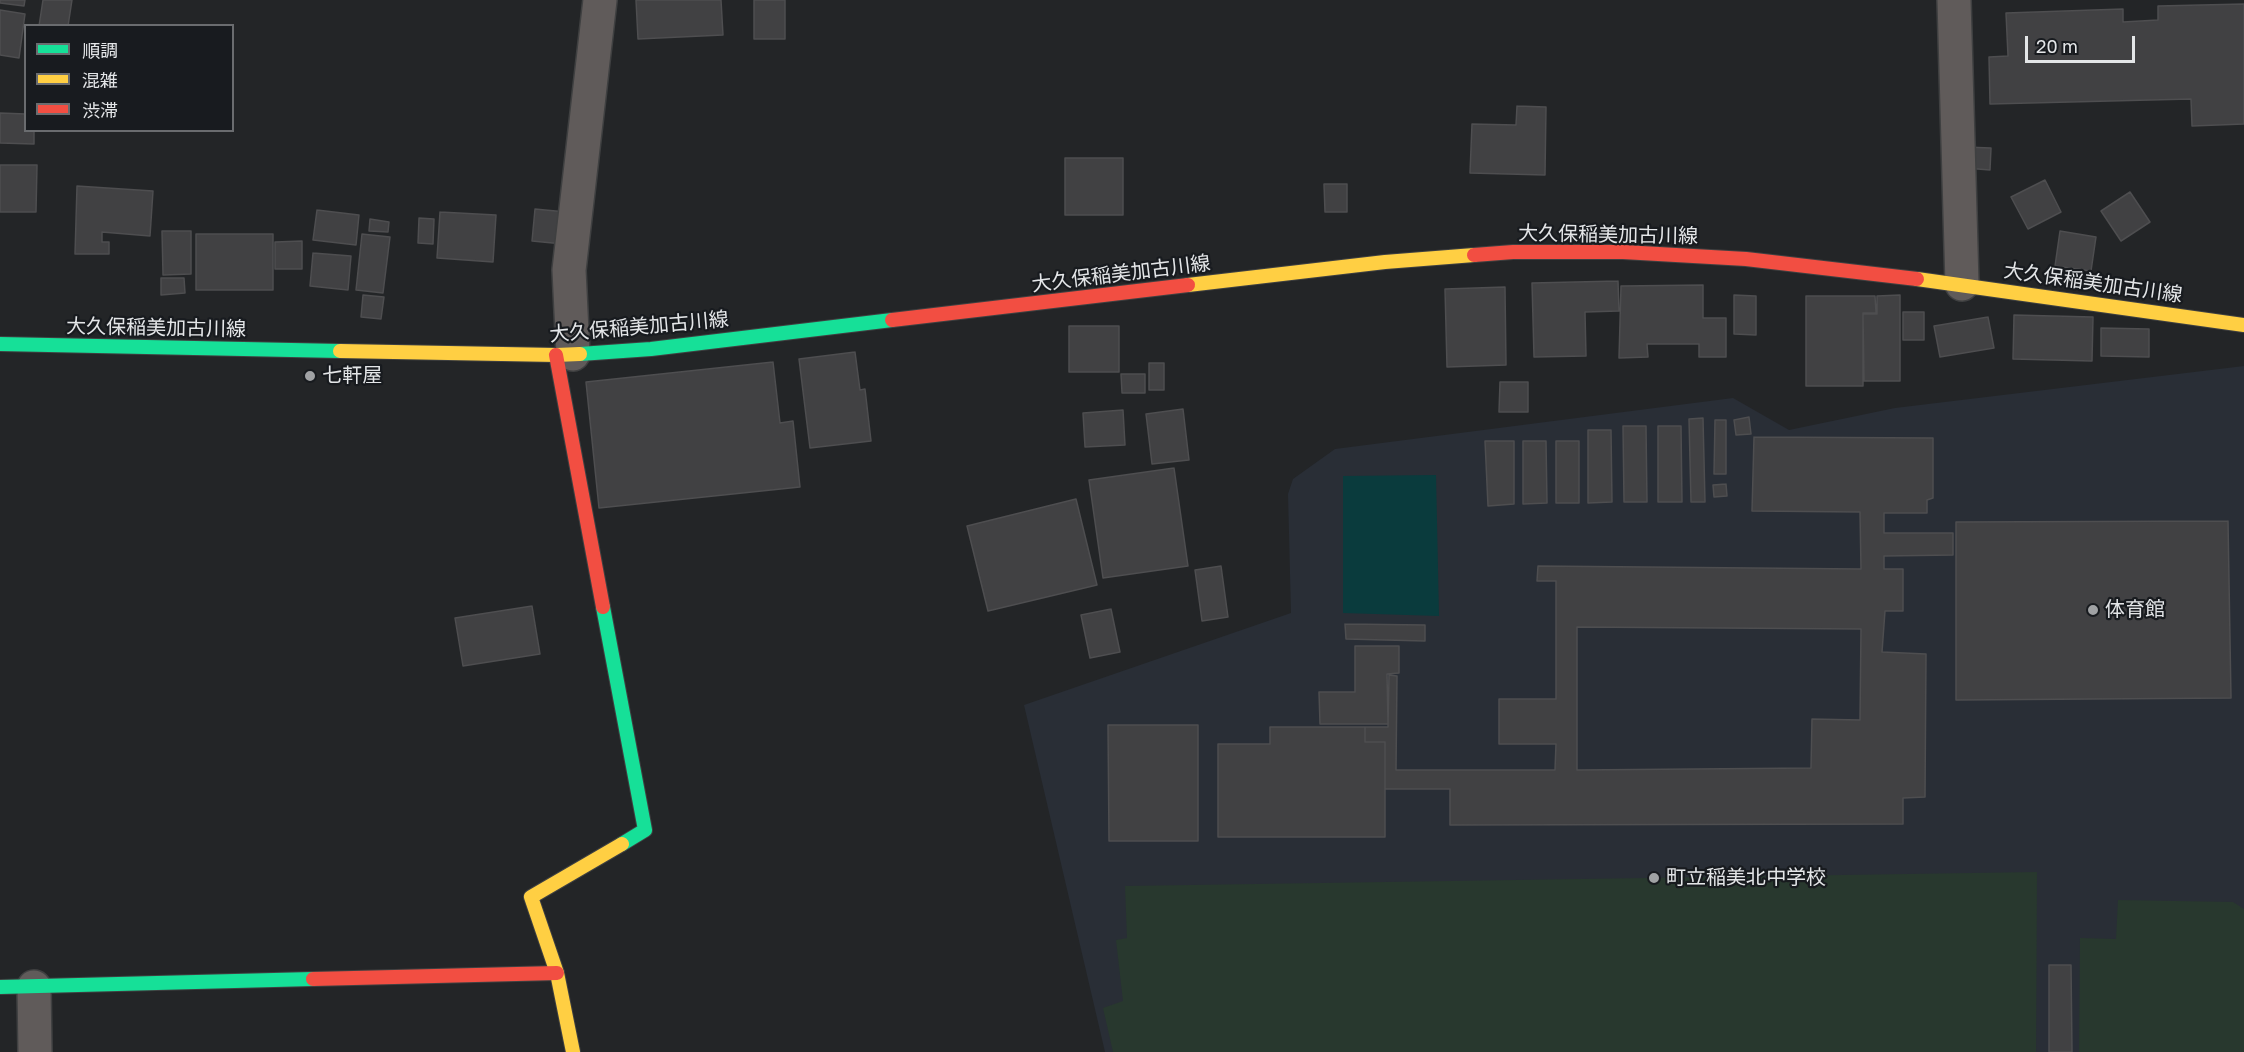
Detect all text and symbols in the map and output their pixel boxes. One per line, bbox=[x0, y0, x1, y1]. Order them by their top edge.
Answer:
legend bbox=[24, 24, 234, 132]
scale bar bbox=[2028, 24, 2138, 62]
text: 20 m bbox=[2036, 35, 2078, 57]
text: 順調 bbox=[82, 39, 118, 61]
text: 混雑 bbox=[82, 69, 118, 91]
text: 渋滞 bbox=[82, 99, 118, 121]
street label: 大久保稲美加古川線 bbox=[1518, 221, 1698, 249]
street label: 大久保稲美加古川線 bbox=[1030, 251, 1212, 297]
street label: 大久保稲美加古川線 bbox=[2002, 259, 2184, 307]
street label: 大久保稲美加古川線 bbox=[548, 307, 730, 347]
street label: 大久保稲美加古川線 bbox=[66, 314, 246, 342]
place label: 七軒屋 bbox=[322, 364, 382, 388]
marker: 七軒屋 bbox=[303, 369, 317, 383]
place label: 体育館 bbox=[2105, 598, 2165, 622]
marker: 体育館 bbox=[2086, 603, 2100, 617]
place label: 町立稲美北中学校 bbox=[1666, 866, 1826, 890]
marker: 町立稲美北中学校 bbox=[1647, 871, 1661, 885]

